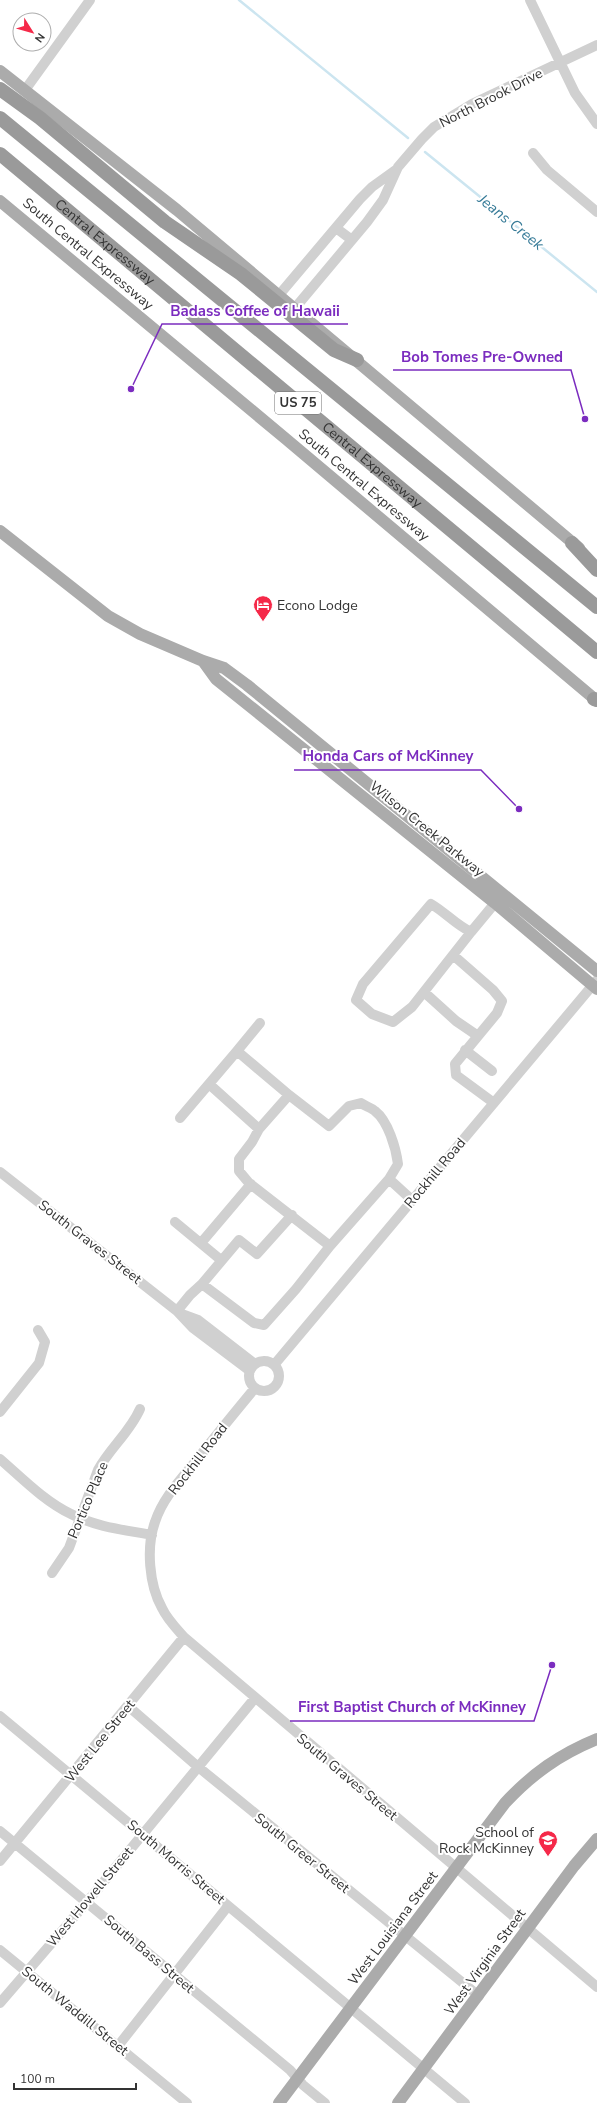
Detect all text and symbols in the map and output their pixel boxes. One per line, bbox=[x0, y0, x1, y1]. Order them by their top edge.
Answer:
north arrow bbox=[12, 12, 52, 52]
text: N bbox=[31, 30, 48, 46]
street label: North Brook Drive bbox=[436, 64, 546, 132]
water label: Jeans Creek bbox=[473, 189, 548, 255]
street label: South Central Expressway bbox=[18, 194, 158, 315]
street label: Central Expressway bbox=[51, 194, 160, 290]
callout: Badass Coffee of Hawaii bbox=[162, 297, 348, 324]
text: Badass Coffee of Hawaii bbox=[170, 301, 340, 321]
callout: Bob Tomes Pre-Owned bbox=[393, 343, 571, 370]
text: Bob Tomes Pre-Owned bbox=[401, 347, 563, 367]
road number: US 75 bbox=[275, 392, 321, 414]
street label: Central Expressway bbox=[318, 417, 427, 513]
street label: South Central Expressway bbox=[294, 425, 434, 546]
hotel icon: Econo Lodge bbox=[252, 594, 274, 622]
place label: Econo Lodge bbox=[277, 596, 358, 615]
callout: Honda Cars of McKinney bbox=[294, 743, 481, 770]
text: Honda Cars of McKinney bbox=[303, 746, 474, 766]
street label: Wilson Creek Parkway bbox=[366, 777, 489, 882]
street label: Rockhill Road bbox=[400, 1134, 470, 1212]
street label: South Graves Street bbox=[34, 1196, 146, 1288]
street label: Rockhill Road bbox=[164, 1419, 232, 1499]
street label: Portico Place bbox=[63, 1459, 113, 1541]
callout: First Baptist Church of McKinney bbox=[290, 1694, 534, 1721]
street label: West Lee Street bbox=[61, 1696, 139, 1786]
text: First Baptist Church of McKinney bbox=[298, 1697, 526, 1717]
street label: South Graves Street bbox=[293, 1729, 402, 1825]
street label: South Greer Street bbox=[250, 1809, 354, 1897]
street label: South Morris Street bbox=[123, 1815, 229, 1909]
place label: School of Rock McKinney bbox=[439, 1823, 535, 1858]
school or university icon: School of Rock McKinney bbox=[537, 1829, 559, 1857]
street label: West Howell Street bbox=[43, 1843, 137, 1951]
street label: West Louisiana Street bbox=[344, 1867, 442, 1989]
street label: West Virginia Street bbox=[440, 1905, 530, 2019]
street label: South Bass Street bbox=[100, 1910, 198, 1998]
street label: South Waddill Street bbox=[18, 1962, 132, 2060]
scale bar bbox=[14, 2065, 136, 2091]
text: 100 m bbox=[20, 2071, 55, 2087]

